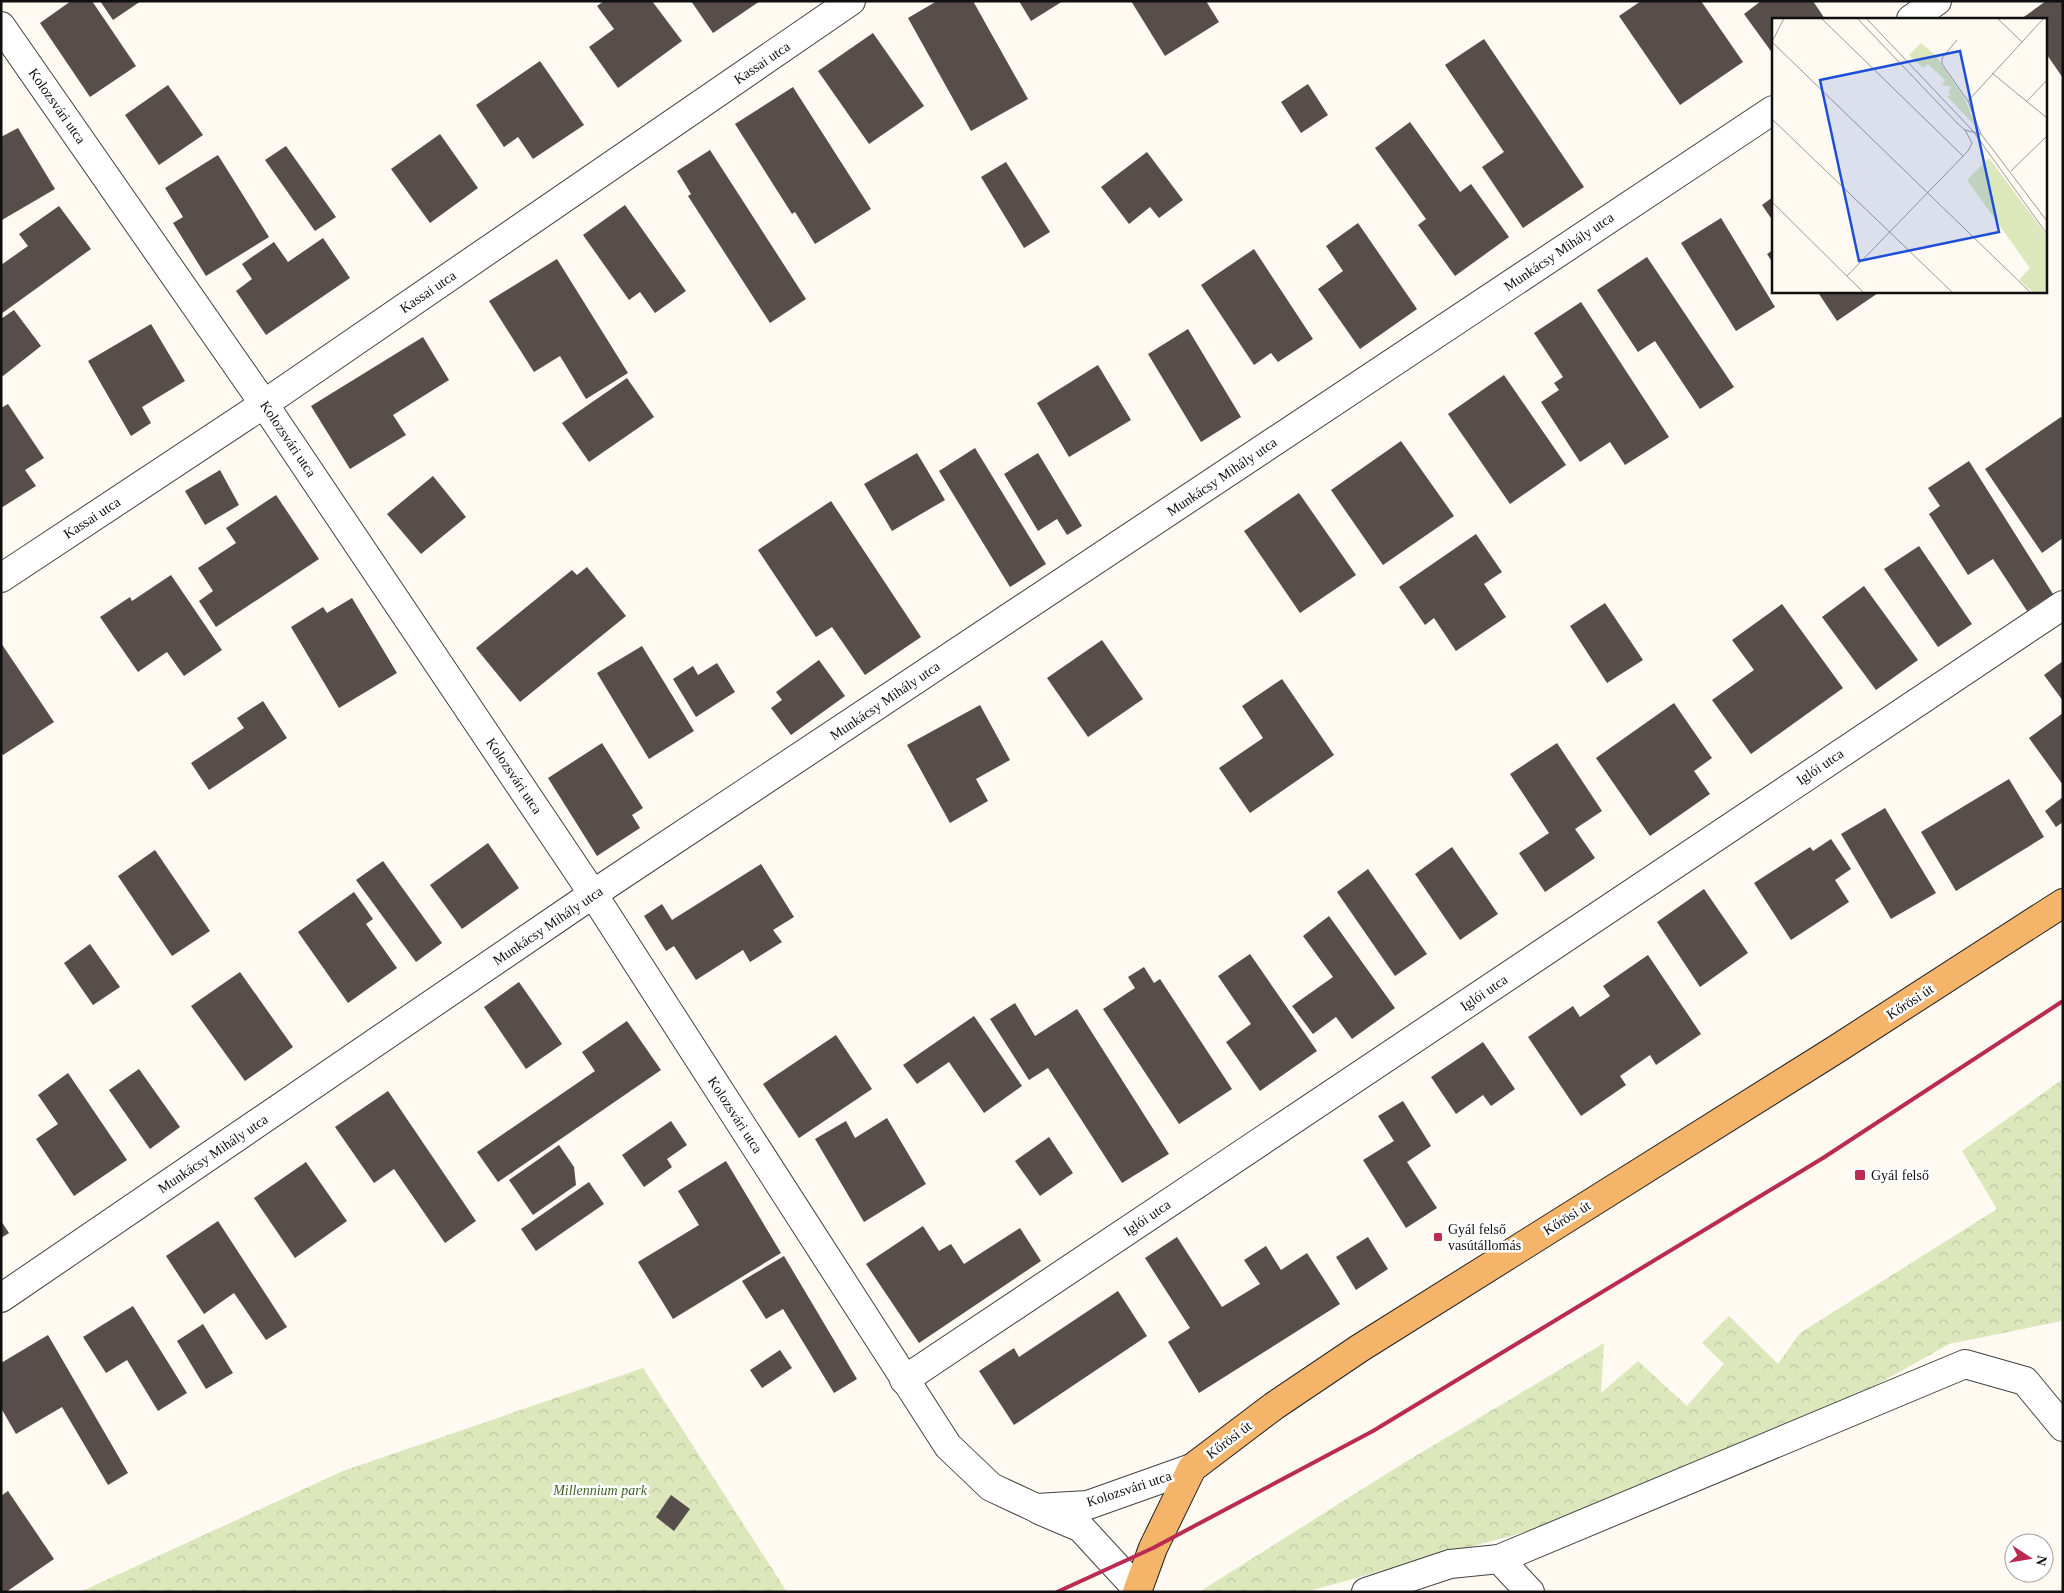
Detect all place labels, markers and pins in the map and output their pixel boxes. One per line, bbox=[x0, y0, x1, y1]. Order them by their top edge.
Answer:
marker: Gyál felső bbox=[1853, 1168, 1867, 1182]
place label: Gyál felső bbox=[1871, 1168, 1929, 1183]
place label: Gyál felső vasútállomás bbox=[1448, 1222, 1521, 1253]
marker: Gyál felső vasútállomás bbox=[1432, 1231, 1444, 1243]

